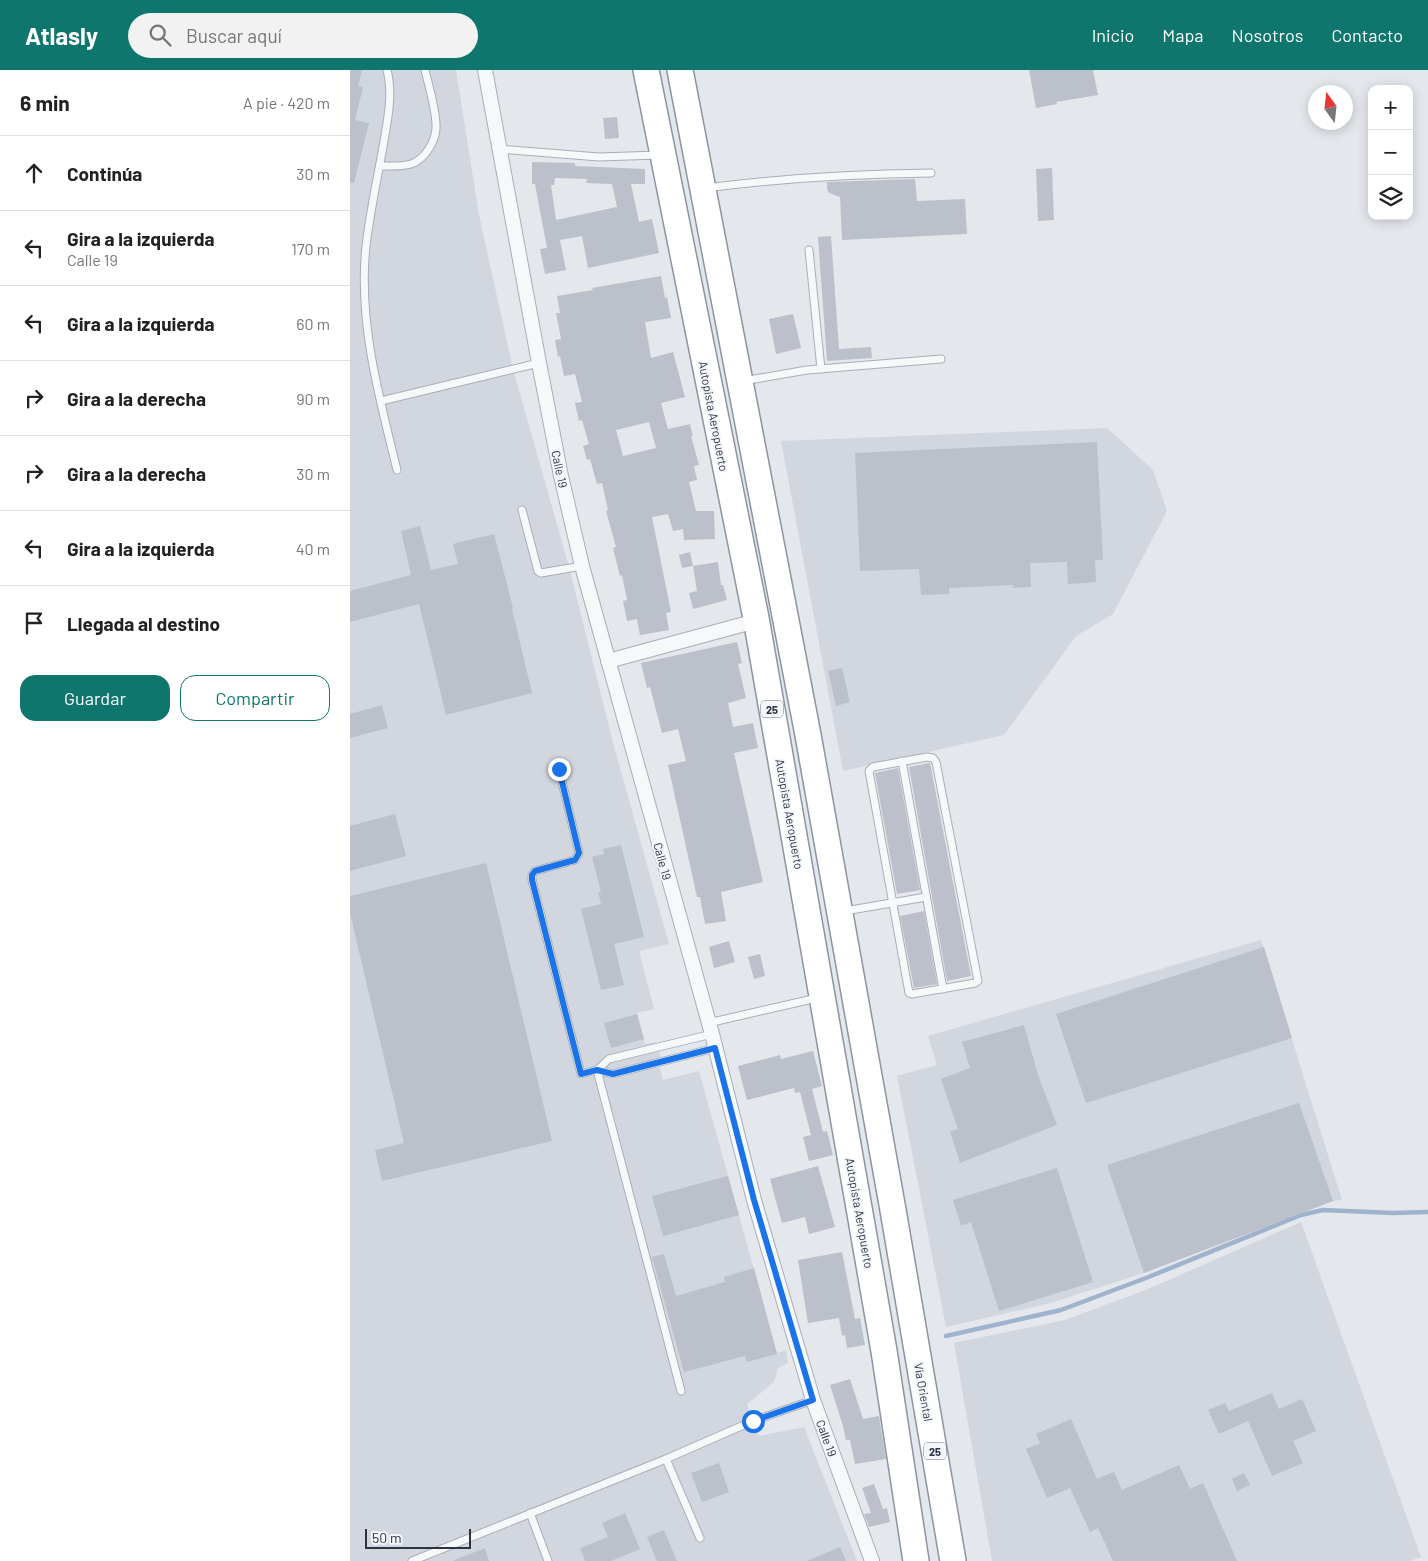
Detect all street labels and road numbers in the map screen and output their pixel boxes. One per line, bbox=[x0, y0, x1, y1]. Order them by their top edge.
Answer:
street label: Autopista Aeropuerto bbox=[696, 360, 732, 472]
street label: Calle 19 bbox=[549, 449, 571, 489]
road number: 25 bbox=[761, 700, 783, 718]
street label: Autopista Aeropuerto bbox=[773, 758, 807, 870]
street label: Calle 19 bbox=[651, 841, 675, 881]
street label: Autopista Aeropuerto bbox=[843, 1157, 877, 1269]
street label: Vía Oriental bbox=[912, 1362, 936, 1422]
street label: Calle 19 bbox=[814, 1418, 840, 1458]
road number: 25 bbox=[924, 1442, 946, 1460]

